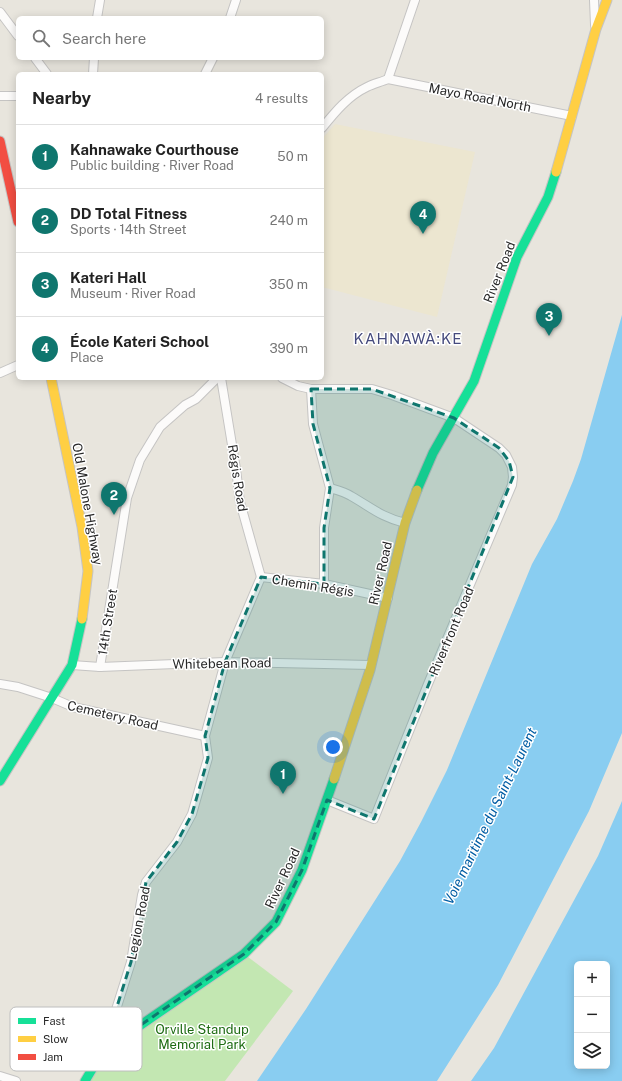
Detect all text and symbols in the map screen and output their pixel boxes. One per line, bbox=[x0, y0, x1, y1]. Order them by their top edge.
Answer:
search box bbox=[16, 16, 324, 60]
icon: search bbox=[30, 27, 52, 49]
text: Search here bbox=[62, 30, 146, 47]
street label: Mayo Road North bbox=[427, 80, 532, 115]
text: Nearby bbox=[32, 88, 91, 108]
text: 4 results bbox=[255, 91, 308, 106]
text: Kahnawake Courthouse bbox=[70, 141, 239, 158]
text: 1 bbox=[42, 149, 48, 164]
text: 50 m bbox=[277, 149, 308, 164]
text: Public building · River Road bbox=[70, 158, 234, 173]
pin: 4 bbox=[410, 201, 436, 234]
text: DD Total Fitness bbox=[70, 205, 187, 222]
text: 2 bbox=[41, 213, 49, 228]
text: 240 m bbox=[270, 213, 308, 228]
text: Sports · 14th Street bbox=[70, 222, 187, 237]
street label: River Road bbox=[480, 239, 519, 305]
text: Kateri Hall bbox=[70, 269, 147, 286]
text: 3 bbox=[41, 277, 49, 292]
text: 350 m bbox=[269, 277, 308, 292]
text: Museum · River Road bbox=[70, 286, 196, 301]
pin: 3 bbox=[536, 303, 562, 336]
district label: KAHNAWÀ:KE bbox=[353, 330, 463, 347]
text: École Kateri School bbox=[70, 333, 209, 350]
text: 4 bbox=[41, 341, 49, 356]
text: 390 m bbox=[270, 341, 308, 356]
text: Place bbox=[70, 350, 104, 365]
street label: Old Malone Highway bbox=[69, 442, 106, 566]
street label: Régis Road bbox=[225, 443, 250, 513]
pin: 2 bbox=[101, 482, 127, 515]
street label: River Road bbox=[366, 540, 395, 606]
street label: Chemin Régis bbox=[271, 572, 355, 599]
street label: Riverfront Road bbox=[426, 585, 477, 678]
street label: 14th Street bbox=[95, 588, 120, 656]
street label: Whitebean Road bbox=[172, 655, 272, 672]
street label: Cemetery Road bbox=[66, 698, 160, 733]
water label: Voie maritime du Saint-Laurent bbox=[440, 724, 540, 907]
your location bbox=[323, 737, 343, 757]
pin: 1 bbox=[270, 761, 296, 794]
street label: River Road bbox=[262, 846, 303, 911]
street label: Legion Road bbox=[124, 885, 153, 961]
map controls bbox=[574, 961, 610, 1069]
button: + bbox=[574, 961, 610, 997]
button: − bbox=[574, 997, 610, 1033]
legend bbox=[10, 1007, 142, 1071]
text: Fast bbox=[43, 1015, 65, 1027]
park label: Orville Standup Memorial Park bbox=[155, 1022, 249, 1052]
text: Slow bbox=[43, 1033, 69, 1045]
button: layers bbox=[574, 1033, 610, 1069]
text: Jam bbox=[43, 1051, 63, 1063]

